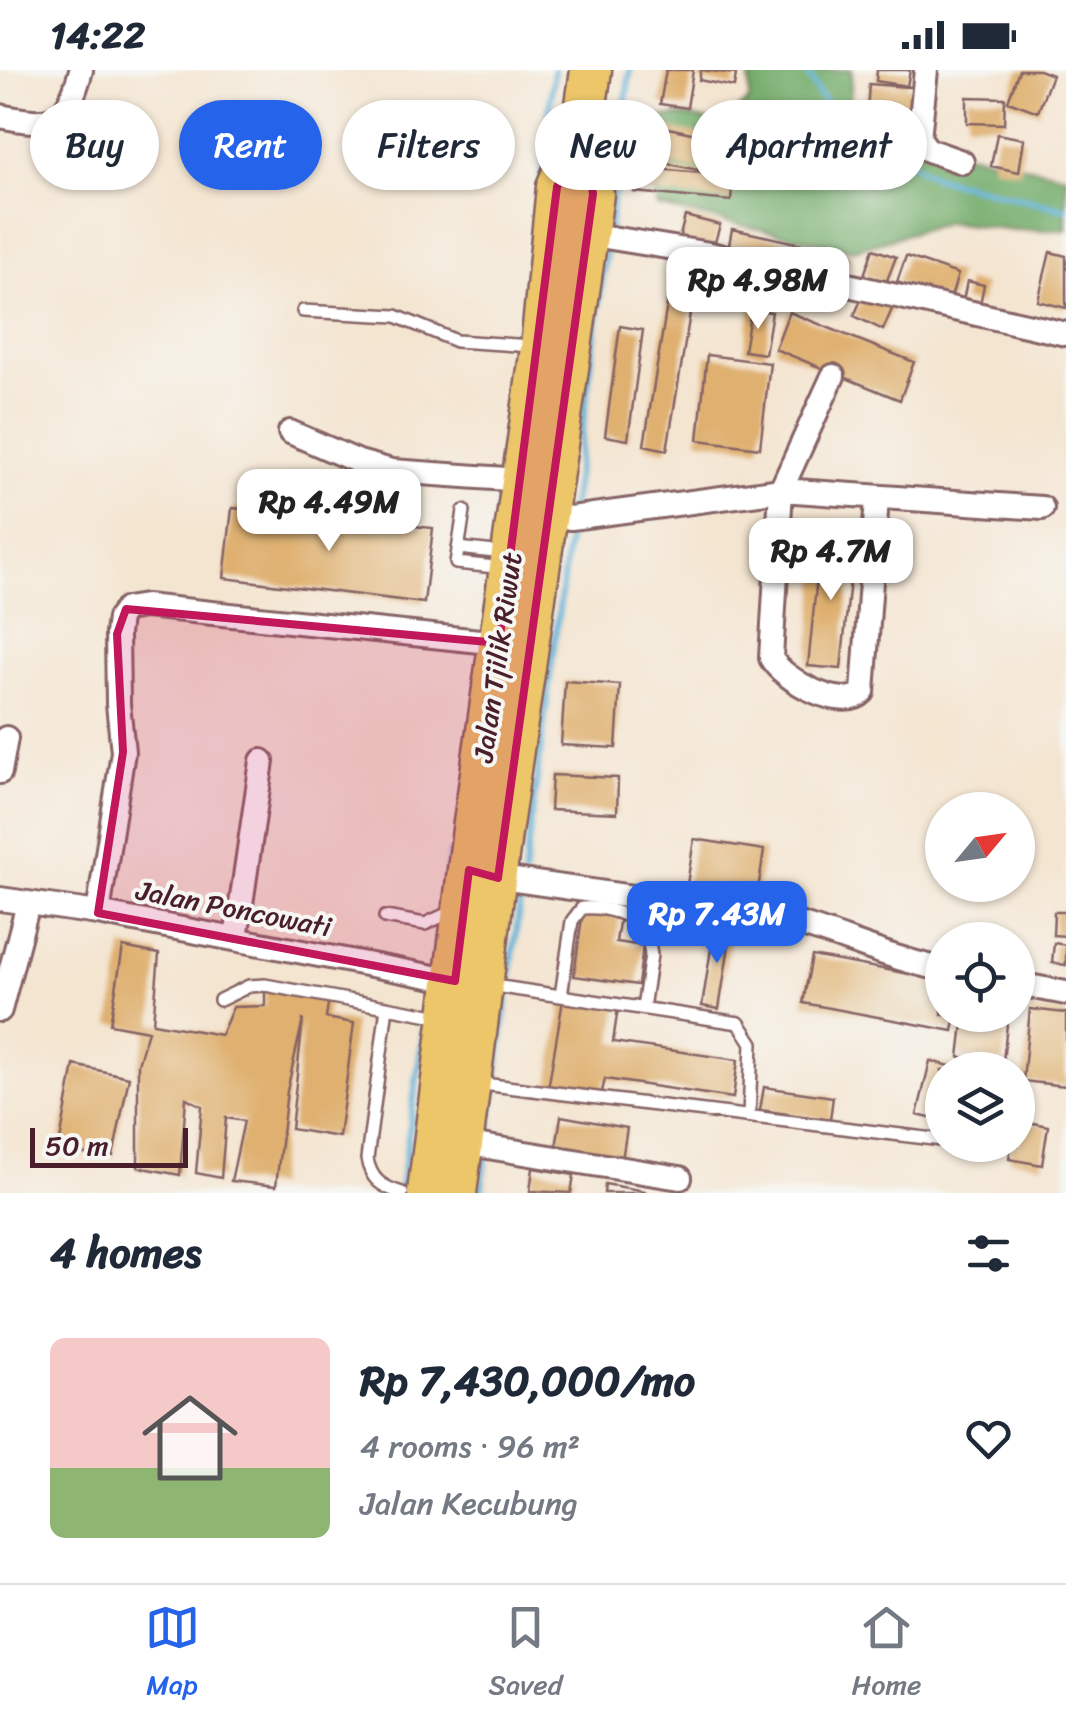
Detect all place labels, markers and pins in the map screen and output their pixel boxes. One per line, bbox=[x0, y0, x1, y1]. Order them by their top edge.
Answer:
pin: Rp 4.98M bbox=[655, 247, 861, 332]
pin: Rp 4.49M bbox=[226, 469, 432, 554]
pin: Rp 4.7M bbox=[739, 518, 923, 603]
pin: Rp 7.43M bbox=[614, 881, 820, 966]

